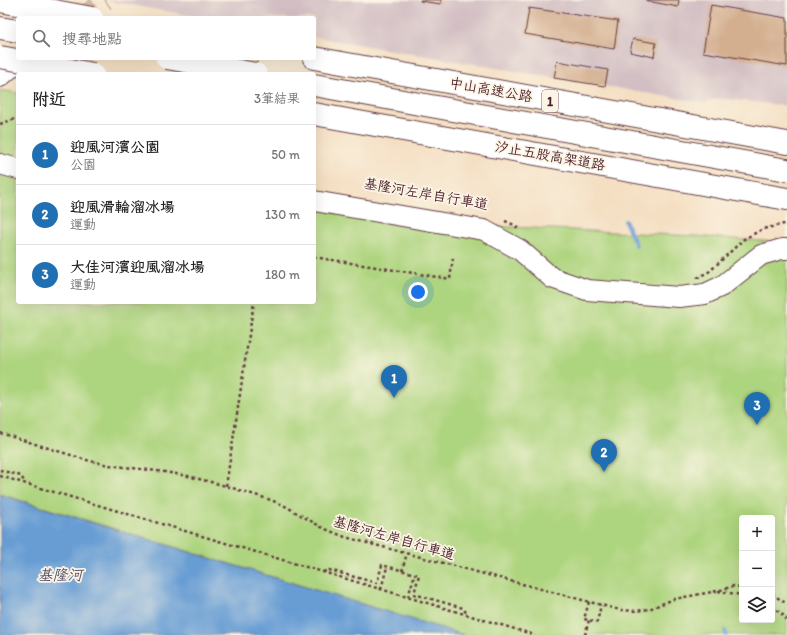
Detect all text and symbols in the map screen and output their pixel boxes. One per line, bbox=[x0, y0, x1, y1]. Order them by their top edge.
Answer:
search box bbox=[16, 16, 316, 60]
icon: search bbox=[30, 27, 52, 49]
text: 搜尋地點 bbox=[62, 30, 122, 48]
street label: 中山高速公路 bbox=[448, 74, 534, 106]
text: 附近 bbox=[32, 89, 66, 109]
road number: 1 bbox=[542, 90, 558, 112]
text: 3筆結果 bbox=[254, 91, 300, 106]
text: 迎風河濱公園 bbox=[70, 138, 160, 156]
street label: 汐止五股高架道路 bbox=[493, 138, 607, 174]
text: 1 bbox=[42, 147, 48, 162]
text: 50 m bbox=[271, 147, 300, 162]
text: 公園 bbox=[70, 157, 96, 172]
street label: 基隆河左岸自行車道 bbox=[362, 175, 490, 213]
text: 迎風滑輪溜冰場 bbox=[70, 198, 175, 216]
text: 2 bbox=[42, 207, 48, 222]
text: 130 m bbox=[265, 207, 300, 222]
text: 運動 bbox=[70, 217, 96, 232]
text: 大佳河濱迎風溜冰場 bbox=[70, 258, 205, 276]
text: 3 bbox=[41, 267, 49, 282]
text: 180 m bbox=[265, 267, 300, 282]
text: 運動 bbox=[70, 277, 96, 292]
your location bbox=[408, 282, 428, 302]
pin: 1 bbox=[381, 365, 407, 398]
pin: 3 bbox=[744, 392, 770, 425]
pin: 2 bbox=[591, 439, 617, 472]
street label: 基隆河左岸自行車道 bbox=[331, 512, 457, 564]
map controls bbox=[739, 515, 775, 623]
button: + bbox=[739, 515, 775, 551]
button: − bbox=[739, 551, 775, 587]
water label: 基隆河 bbox=[37, 566, 85, 584]
button: layers bbox=[739, 587, 775, 623]

